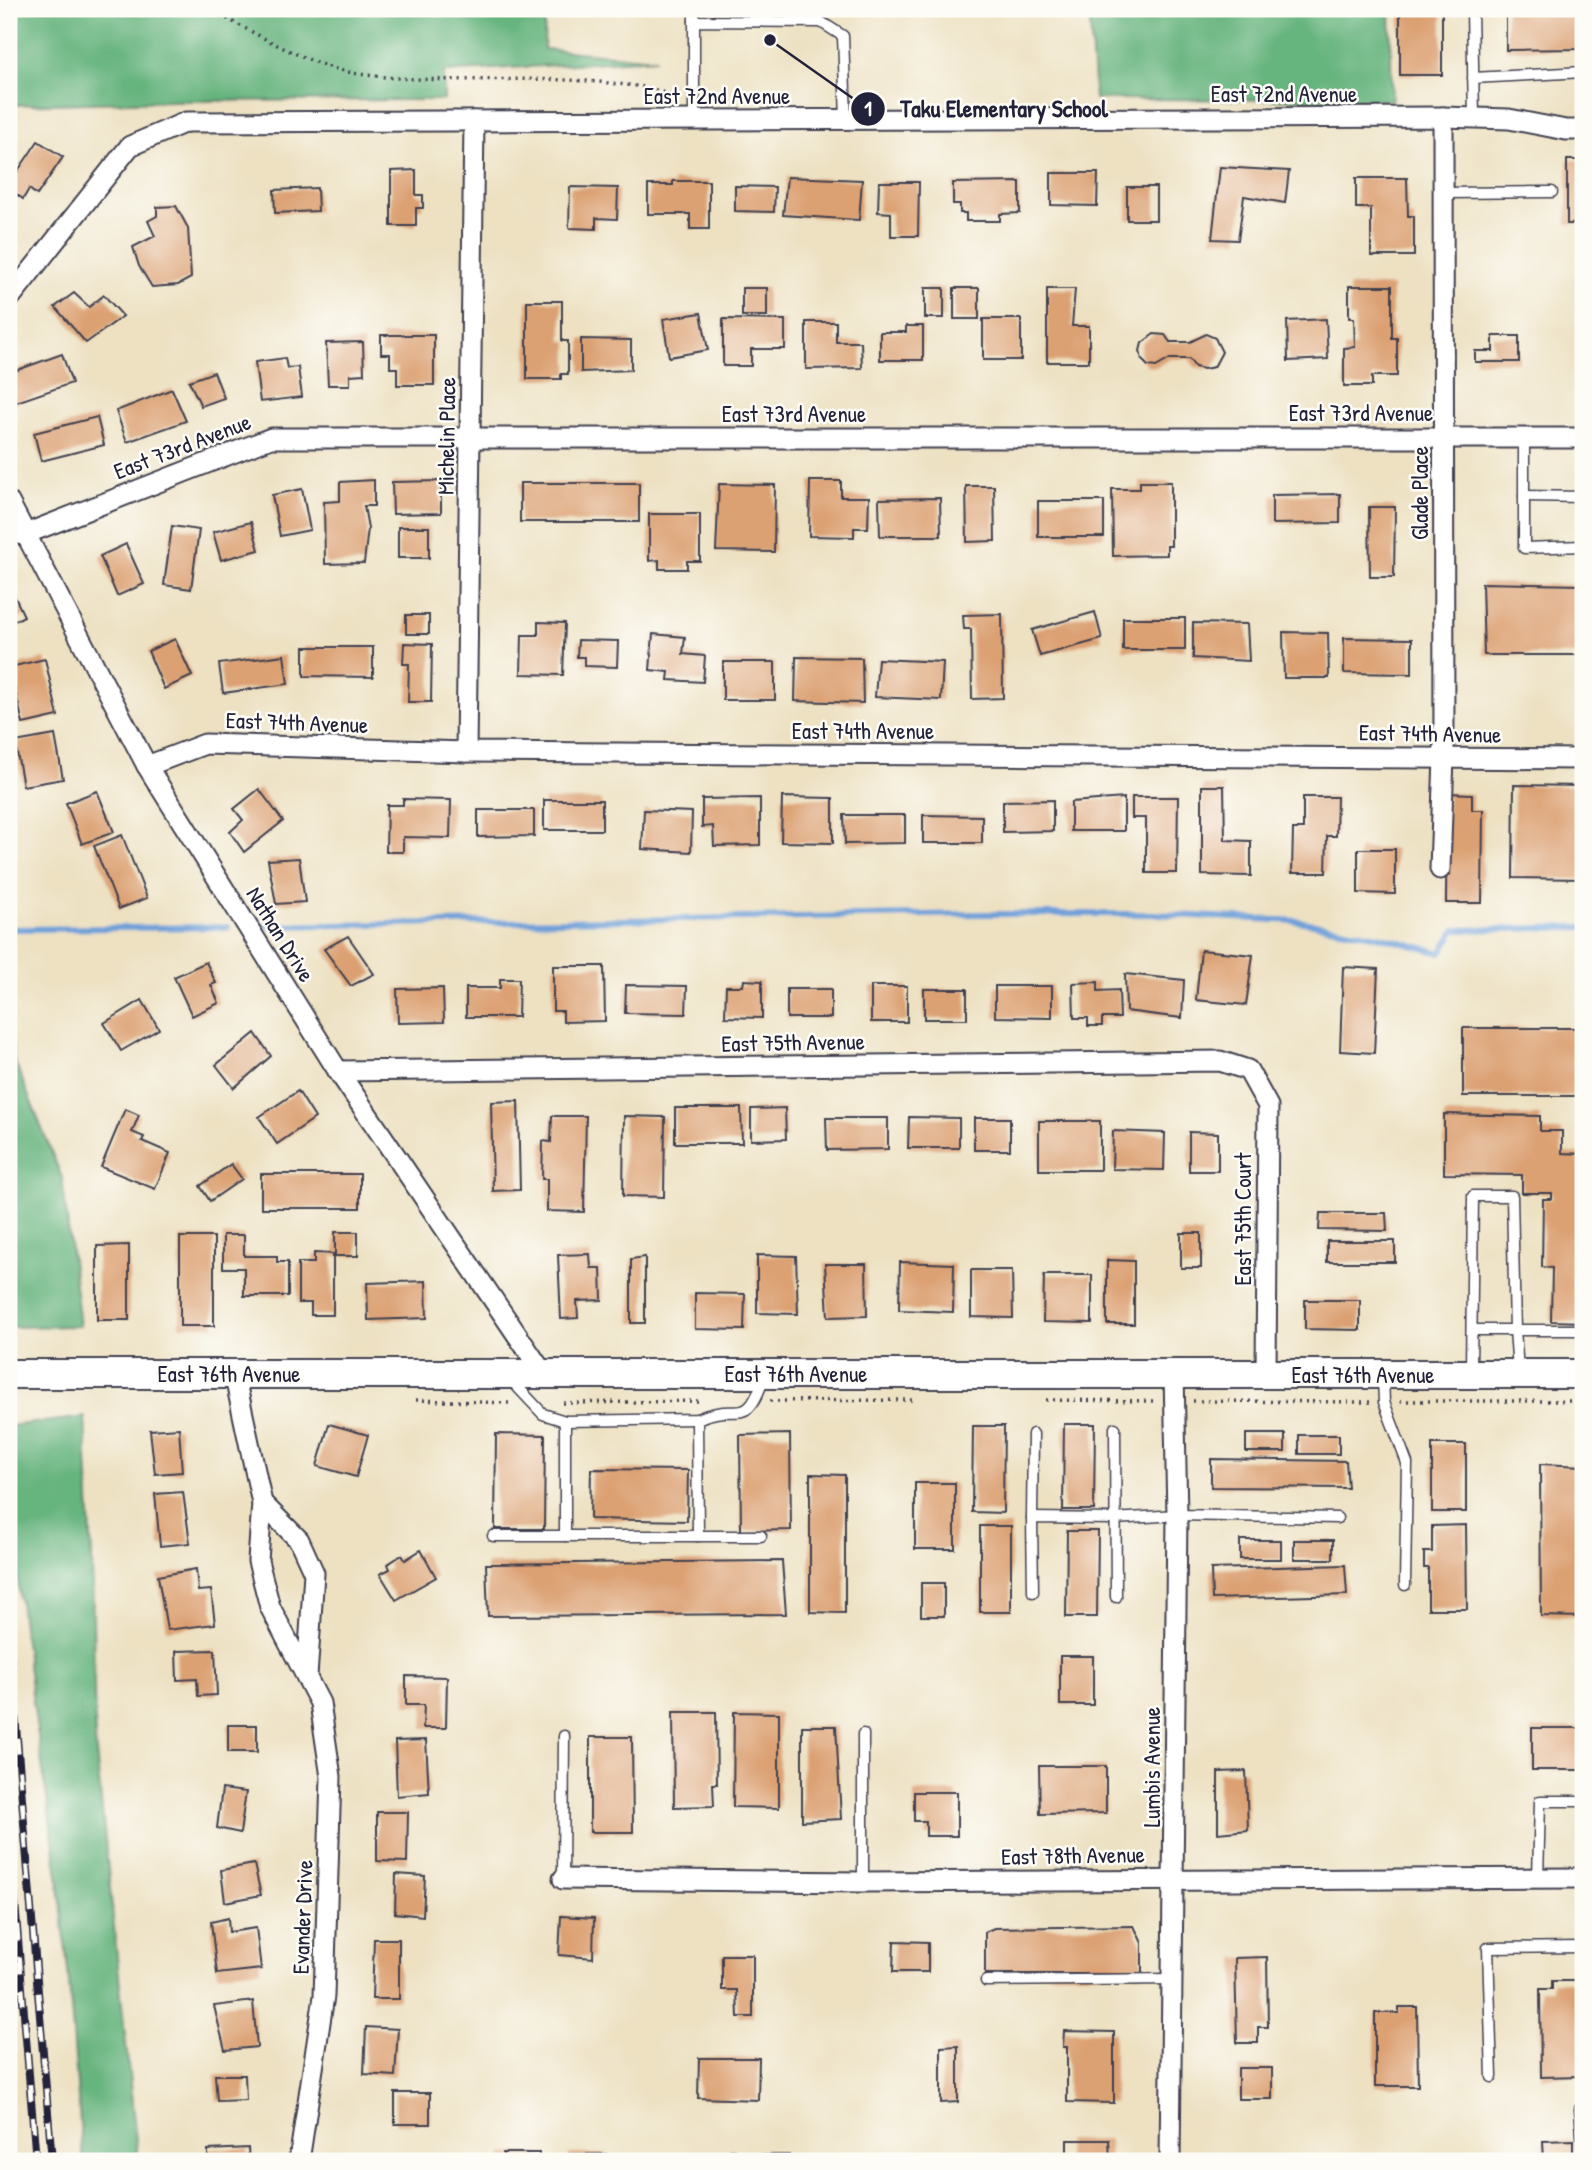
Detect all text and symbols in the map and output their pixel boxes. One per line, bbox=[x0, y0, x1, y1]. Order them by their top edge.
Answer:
street label: East 72nd Avenue bbox=[1211, 78, 1357, 109]
street label: East 72nd Avenue bbox=[644, 80, 790, 111]
callout: Taku Elementary School bbox=[851, 86, 1122, 131]
text: Taku Elementary School bbox=[899, 92, 1108, 125]
text: 1 bbox=[864, 94, 872, 123]
street label: Michelin Place bbox=[429, 377, 463, 495]
street label: East 73rd Avenue bbox=[1289, 397, 1433, 428]
street label: East 73rd Avenue bbox=[722, 398, 866, 429]
street label: East 73rd Avenue bbox=[109, 406, 255, 486]
street label: Glade Place bbox=[1404, 446, 1435, 540]
street label: East 74th Avenue bbox=[225, 704, 369, 740]
street label: East 74th Avenue bbox=[792, 715, 934, 746]
street label: East 74th Avenue bbox=[1359, 716, 1501, 750]
street label: Nathan Drive bbox=[240, 880, 322, 988]
street label: East 75th Avenue bbox=[721, 1025, 865, 1059]
street label: East 75th Court bbox=[1227, 1151, 1258, 1286]
street label: East 76th Avenue bbox=[158, 1358, 301, 1389]
street label: East 76th Avenue bbox=[725, 1358, 868, 1389]
street label: East 76th Avenue bbox=[1292, 1359, 1435, 1390]
street label: Lumbis Avenue bbox=[1136, 1707, 1167, 1827]
street label: East 78th Avenue bbox=[1001, 1838, 1145, 1872]
street label: Evander Drive bbox=[285, 1859, 319, 1975]

